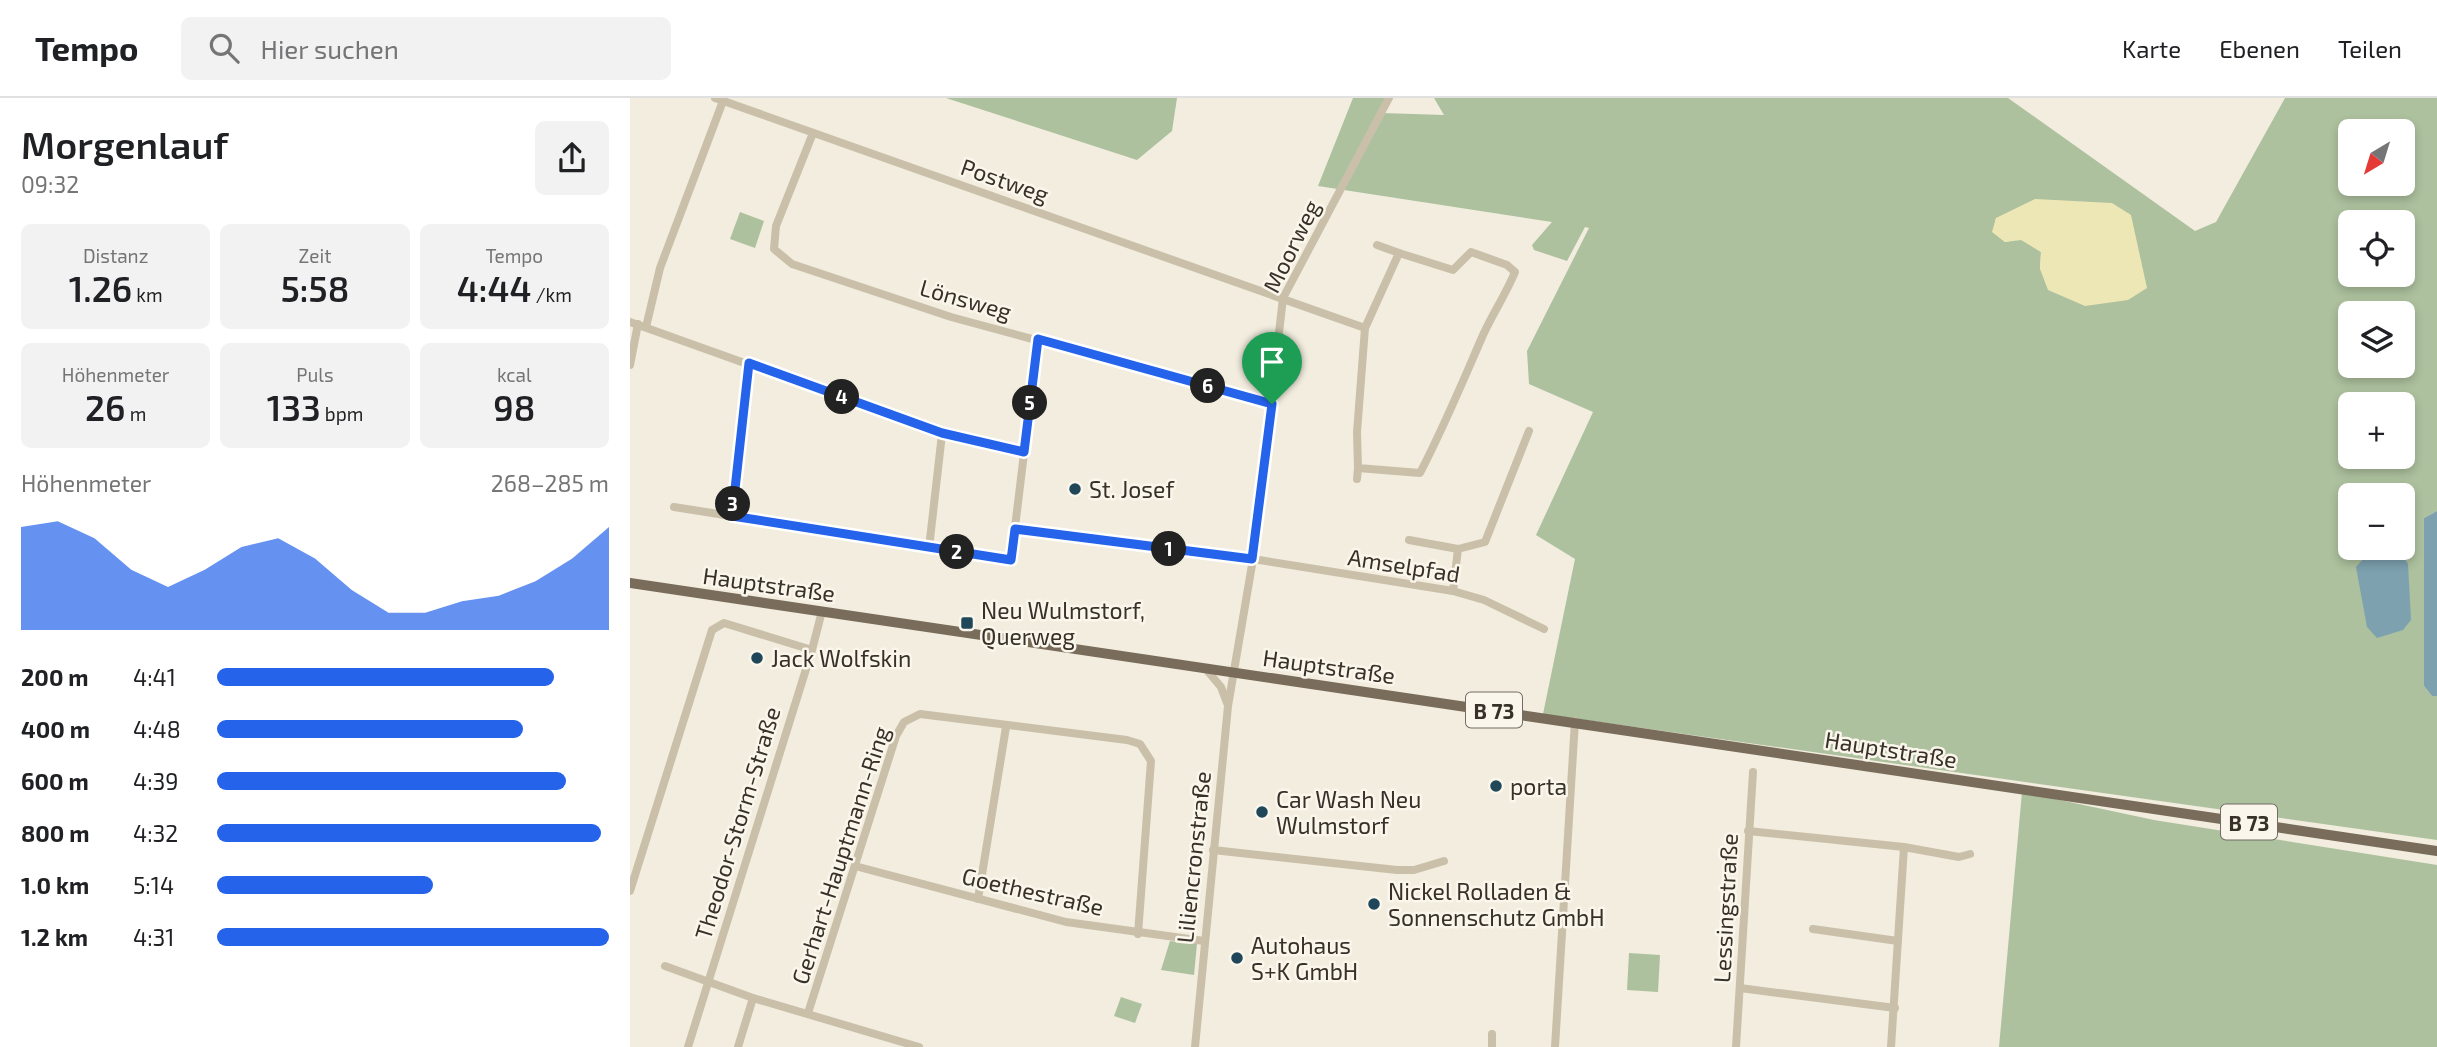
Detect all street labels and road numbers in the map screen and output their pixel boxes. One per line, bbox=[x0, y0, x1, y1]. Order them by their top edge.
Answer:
street label: Postweg bbox=[957, 152, 1053, 208]
street label: Moorweg bbox=[1257, 195, 1325, 297]
street label: Lönsweg bbox=[917, 273, 1015, 325]
street label: Amselpfad bbox=[1346, 542, 1462, 588]
street label: Hauptstraße bbox=[701, 561, 837, 607]
street label: Hauptstraße bbox=[1261, 643, 1397, 689]
road number: B 73 bbox=[1466, 692, 1522, 728]
street label: Theodor-Storm-Straße bbox=[688, 703, 786, 943]
street label: Gerhart-Hauptmann-Ring bbox=[785, 722, 895, 987]
street label: Hauptstraße bbox=[1823, 725, 1959, 773]
street label: Liliencronstraße bbox=[1170, 770, 1216, 944]
road number: B 73 bbox=[2221, 804, 2277, 840]
street label: Lessingstraße bbox=[1707, 833, 1743, 983]
street label: Goethestraße bbox=[959, 861, 1107, 921]

